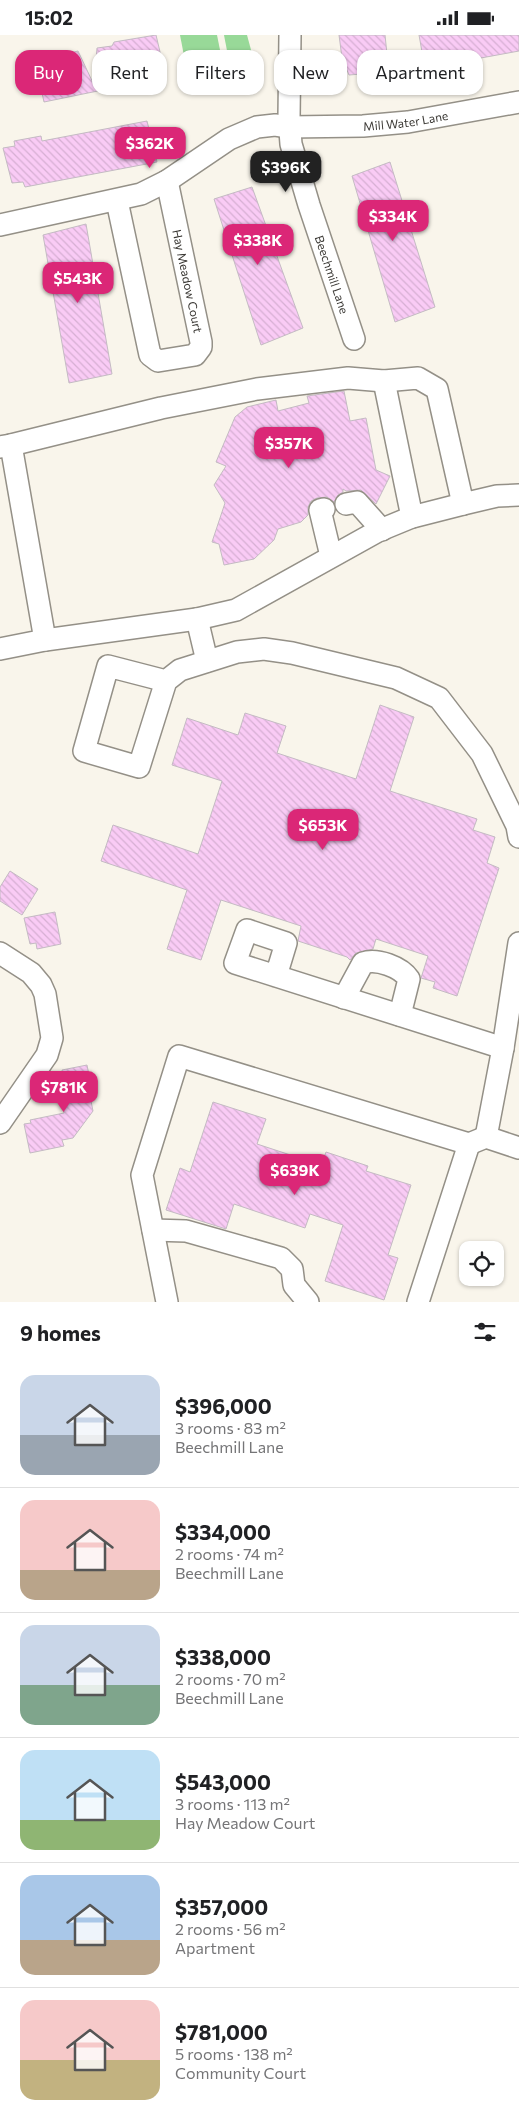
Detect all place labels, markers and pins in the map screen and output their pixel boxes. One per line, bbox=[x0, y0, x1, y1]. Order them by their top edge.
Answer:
pin: $362K bbox=[115, 127, 185, 169]
pin: $396K bbox=[251, 151, 321, 193]
pin: $334K bbox=[358, 199, 428, 242]
pin: $338K bbox=[223, 223, 293, 266]
pin: $543K bbox=[43, 261, 113, 304]
pin: $357K bbox=[254, 427, 324, 469]
pin: $653K bbox=[288, 809, 358, 851]
pin: $781K bbox=[29, 1071, 99, 1113]
pin: $639K bbox=[260, 1153, 330, 1196]

